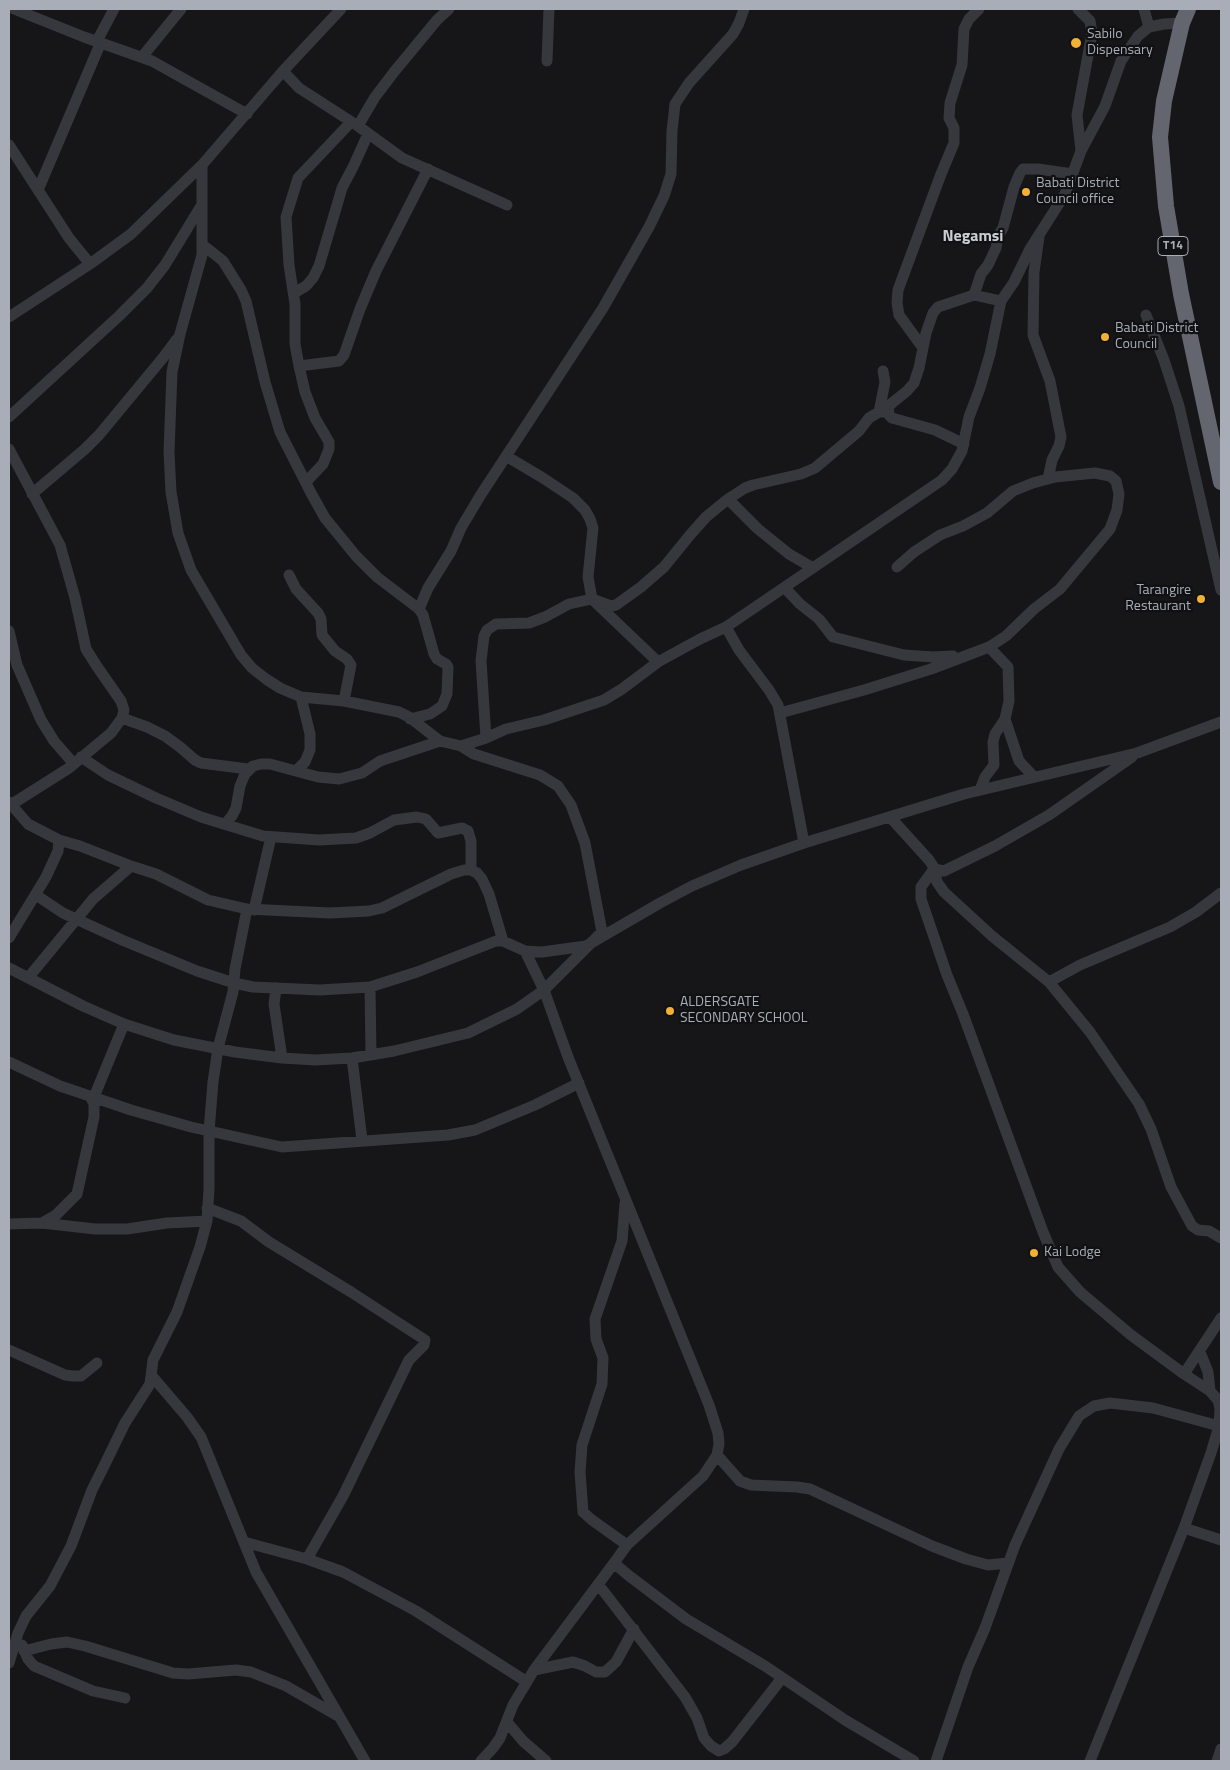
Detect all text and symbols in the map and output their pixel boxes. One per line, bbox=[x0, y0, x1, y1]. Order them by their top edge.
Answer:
place label: Sabilo Dispensary bbox=[1087, 27, 1153, 59]
marker: Sabilo Dispensary bbox=[1069, 36, 1083, 50]
place label: Babati District Council office bbox=[1036, 176, 1120, 208]
marker: Babati District Council office bbox=[1020, 186, 1032, 198]
district label: Negamsi bbox=[943, 227, 1003, 247]
road number: T14 bbox=[1158, 237, 1188, 256]
place label: Babati District Council bbox=[1115, 321, 1199, 354]
marker: Babati District Council bbox=[1099, 331, 1111, 343]
place label: Tarangire Restaurant bbox=[1125, 583, 1191, 616]
marker: Tarangire Restaurant bbox=[1195, 593, 1207, 605]
place label: ALDERSGATE SECONDARY SCHOOL bbox=[680, 995, 807, 1028]
marker: ALDERSGATE SECONDARY SCHOOL bbox=[664, 1005, 676, 1017]
place label: Kai Lodge bbox=[1044, 1245, 1101, 1261]
marker: Kai Lodge bbox=[1028, 1247, 1040, 1259]

